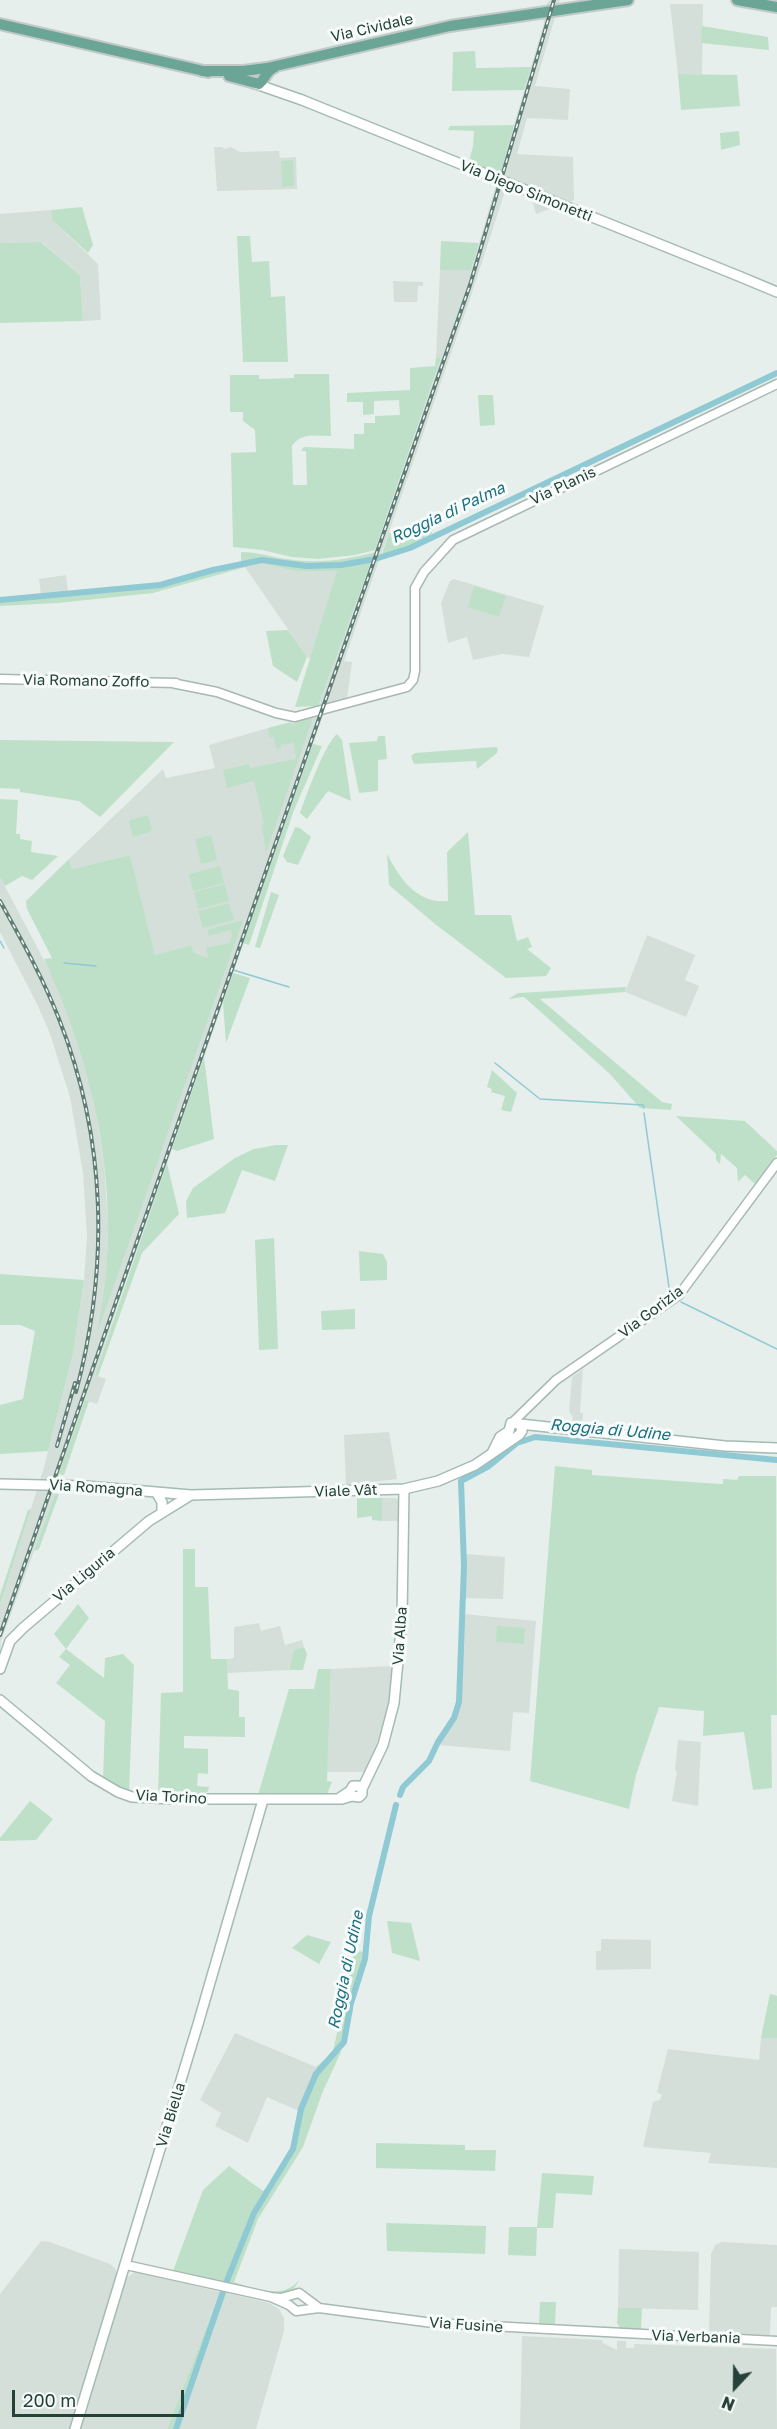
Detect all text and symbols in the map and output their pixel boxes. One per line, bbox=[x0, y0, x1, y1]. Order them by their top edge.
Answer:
street label: Via Cividale bbox=[329, 10, 415, 46]
street label: Via Diego Simonetti bbox=[457, 156, 595, 226]
street label: Via Planis bbox=[527, 463, 599, 509]
water label: Roggia di Palma bbox=[388, 478, 508, 548]
street label: Via Romano Zoffo bbox=[23, 671, 149, 691]
street label: Via Gorizia bbox=[615, 1282, 687, 1342]
water label: Roggia di Udine bbox=[549, 1415, 671, 1445]
street label: Via Romagna bbox=[48, 1476, 144, 1500]
street label: Viale Vât bbox=[314, 1481, 378, 1501]
street label: Via Liguria bbox=[49, 1544, 119, 1606]
street label: Via Alba bbox=[389, 1606, 411, 1666]
street label: Via Torino bbox=[135, 1786, 207, 1808]
water label: Roggia di Udine bbox=[324, 1909, 368, 2031]
street label: Via Biella bbox=[153, 2080, 189, 2150]
street label: Via Fusine bbox=[428, 2313, 504, 2337]
street label: Via Verbania bbox=[651, 2326, 741, 2348]
north arrow bbox=[705, 2357, 765, 2417]
scale bar bbox=[15, 2378, 188, 2416]
text: 200 m bbox=[23, 2389, 76, 2411]
text: N bbox=[719, 2392, 738, 2415]

